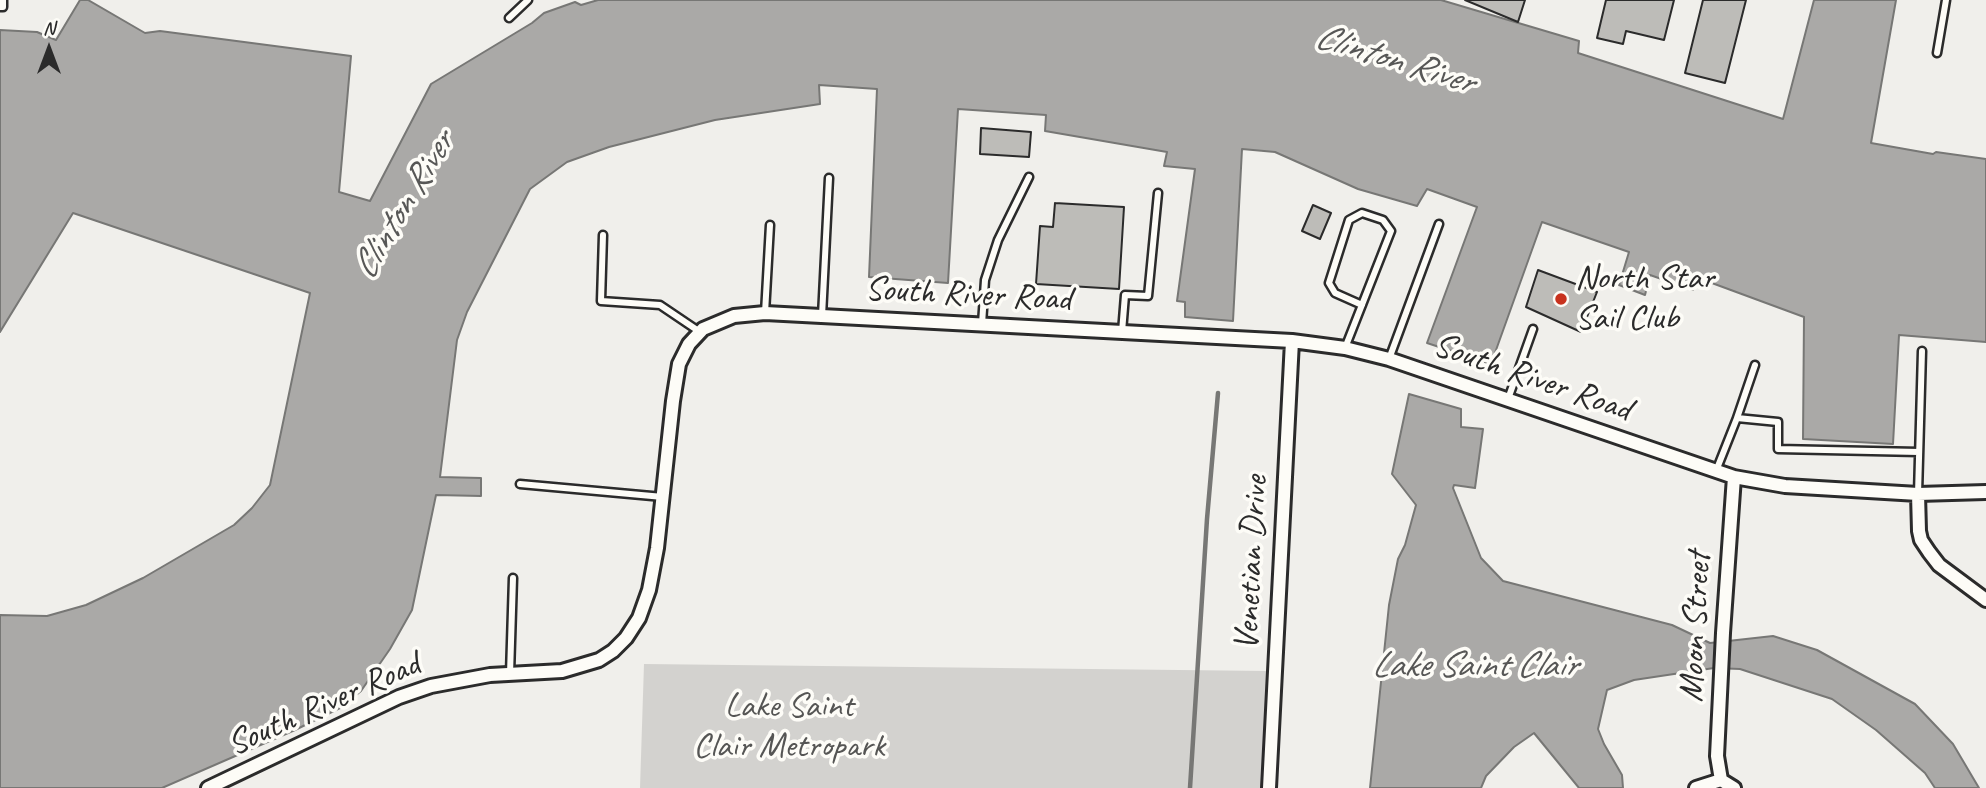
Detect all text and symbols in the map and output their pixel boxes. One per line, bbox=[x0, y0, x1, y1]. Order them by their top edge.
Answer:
north arrow bbox=[14, 14, 84, 84]
water label: Clinton River bbox=[1310, 15, 1478, 105]
text: N bbox=[43, 16, 55, 40]
water label: Clinton River bbox=[343, 125, 465, 287]
place label: North Star Sail Club bbox=[1575, 258, 1714, 340]
street label: South River Road bbox=[864, 269, 1072, 321]
marker: North Star Sail Club bbox=[1553, 291, 1569, 307]
street label: South River Road bbox=[1428, 325, 1636, 431]
street label: Venetian Drive bbox=[1226, 474, 1278, 652]
street label: Moon Street bbox=[1671, 551, 1721, 703]
street label: South River Road bbox=[221, 644, 427, 766]
water label: Lake Saint Clair bbox=[1371, 644, 1577, 688]
park label: Lake Saint Clair Metropark bbox=[693, 686, 885, 768]

